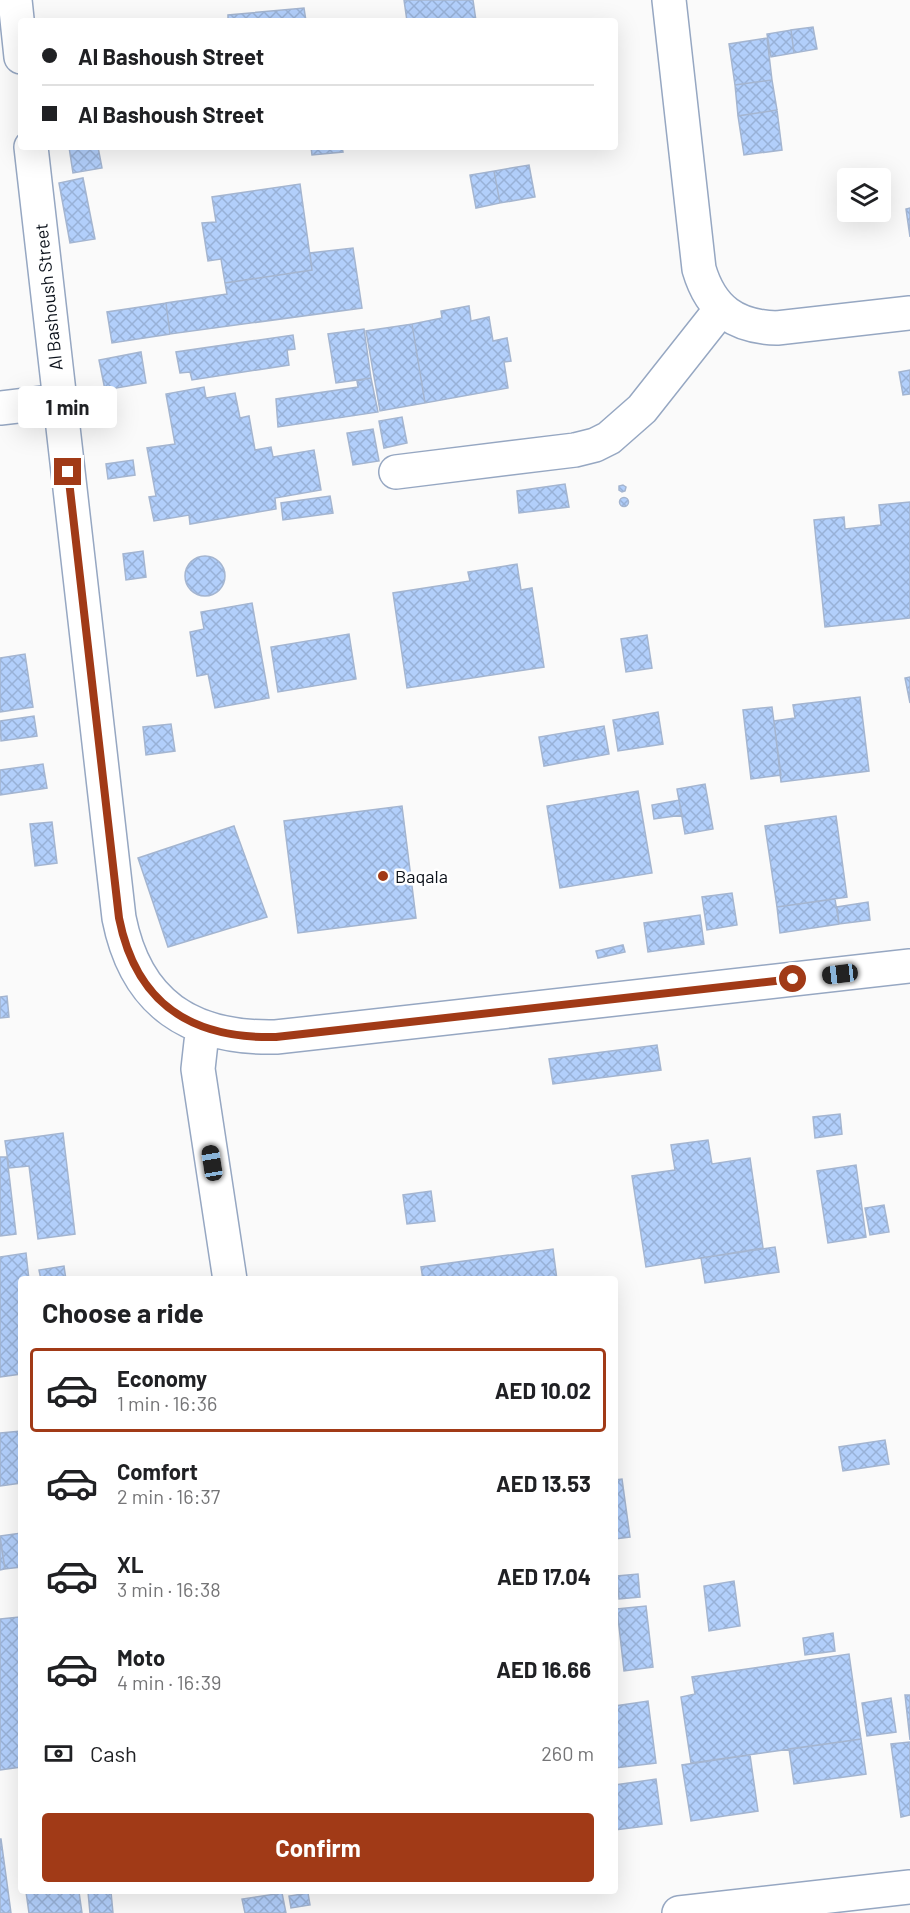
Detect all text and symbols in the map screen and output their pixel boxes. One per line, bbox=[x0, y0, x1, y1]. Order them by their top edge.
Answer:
text: Al Bashoush Street bbox=[78, 43, 264, 69]
text: Al Bashoush Street bbox=[78, 101, 264, 127]
map controls bbox=[837, 168, 891, 222]
button: layers bbox=[837, 168, 891, 222]
street label: Al Bashoush Street bbox=[29, 222, 67, 372]
callout: 1 min bbox=[19, 385, 118, 427]
text: 1 min bbox=[46, 395, 89, 419]
route end bbox=[54, 458, 81, 485]
place label: Baqala bbox=[395, 865, 448, 887]
marker: Baqala bbox=[376, 869, 390, 883]
car bbox=[821, 963, 859, 985]
route start bbox=[779, 965, 806, 992]
car bbox=[200, 1144, 224, 1182]
text: Choose a ride bbox=[42, 1296, 204, 1328]
icon: car bbox=[45, 1363, 99, 1417]
text: Economy bbox=[117, 1365, 207, 1391]
text: AED 10.02 bbox=[495, 1377, 591, 1403]
text: 1 min · 16:36 bbox=[117, 1391, 217, 1415]
icon: car bbox=[45, 1456, 99, 1510]
text: Comfort bbox=[117, 1458, 198, 1484]
text: AED 13.53 bbox=[496, 1470, 591, 1496]
text: 2 min · 16:37 bbox=[117, 1484, 220, 1508]
icon: car bbox=[45, 1549, 99, 1603]
text: XL bbox=[117, 1551, 143, 1577]
text: AED 17.04 bbox=[497, 1563, 591, 1589]
text: 3 min · 16:38 bbox=[117, 1577, 221, 1601]
icon: car bbox=[45, 1642, 99, 1696]
text: Moto bbox=[117, 1644, 165, 1670]
text: AED 16.66 bbox=[496, 1656, 591, 1682]
text: 4 min · 16:39 bbox=[117, 1670, 221, 1694]
icon: cash bbox=[42, 1737, 75, 1770]
text: Cash bbox=[90, 1740, 137, 1766]
text: 260 m bbox=[541, 1741, 594, 1765]
button: Confirm bbox=[42, 1813, 594, 1882]

